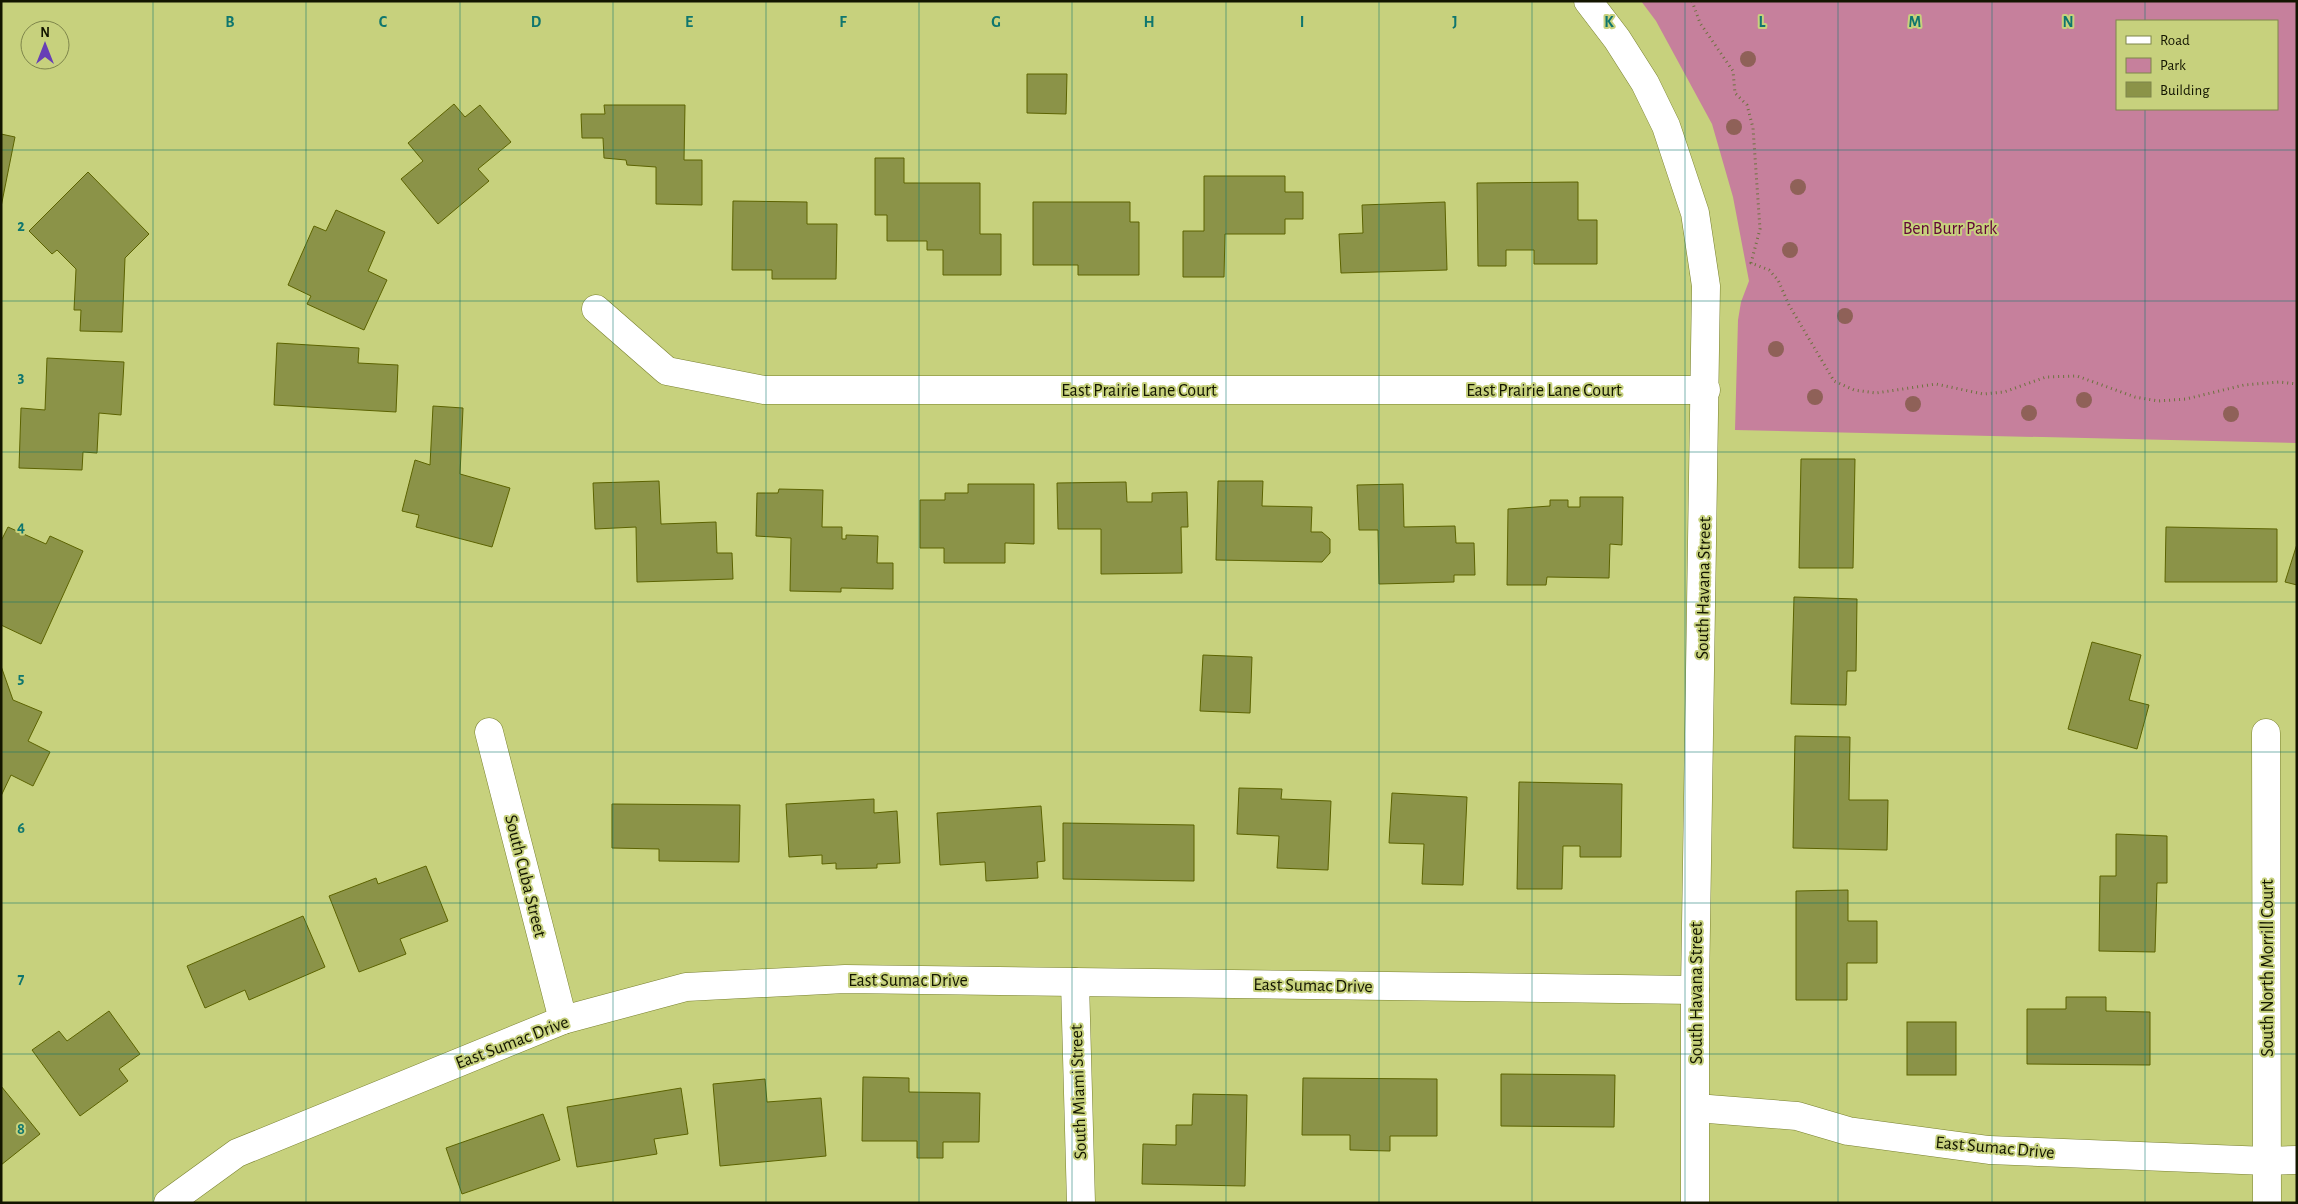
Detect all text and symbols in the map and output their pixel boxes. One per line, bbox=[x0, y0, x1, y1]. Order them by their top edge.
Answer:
text: B bbox=[225, 14, 235, 30]
text: C bbox=[379, 14, 388, 30]
text: D bbox=[531, 14, 542, 30]
text: E bbox=[685, 14, 693, 30]
text: F bbox=[839, 14, 847, 30]
text: G bbox=[991, 14, 1001, 30]
text: H bbox=[1143, 14, 1155, 30]
text: I bbox=[1300, 14, 1304, 30]
text: J bbox=[1452, 14, 1458, 30]
text: K bbox=[1604, 14, 1614, 30]
text: L bbox=[1759, 14, 1766, 30]
text: M bbox=[1909, 14, 1921, 30]
text: N bbox=[2062, 14, 2074, 30]
north arrow bbox=[20, 20, 70, 70]
legend bbox=[2116, 20, 2278, 110]
text: N bbox=[40, 26, 50, 40]
text: Road bbox=[2160, 33, 2190, 48]
text: Park bbox=[2160, 58, 2186, 73]
text: Building bbox=[2160, 83, 2210, 98]
text: 2 bbox=[17, 218, 25, 234]
park label: Ben Burr Park bbox=[1903, 220, 1998, 238]
text: 3 bbox=[18, 369, 25, 385]
street label: East Prairie Lane Court bbox=[1061, 382, 1217, 400]
street label: East Prairie Lane Court bbox=[1466, 382, 1622, 400]
street label: South Havana Street bbox=[1694, 516, 1714, 659]
text: 4 bbox=[17, 519, 25, 535]
text: 5 bbox=[18, 670, 25, 686]
street label: South Cuba Street bbox=[501, 813, 549, 940]
text: 6 bbox=[17, 820, 25, 836]
street label: South North Morrill Court bbox=[2259, 879, 2277, 1057]
street label: South Havana Street bbox=[1688, 921, 1706, 1064]
text: 7 bbox=[18, 971, 25, 987]
street label: East Sumac Drive bbox=[848, 972, 968, 990]
street label: East Sumac Drive bbox=[1253, 976, 1373, 996]
street label: East Sumac Drive bbox=[453, 1013, 571, 1073]
street label: South Miami Street bbox=[1068, 1024, 1090, 1160]
text: 8 bbox=[17, 1121, 25, 1137]
street label: East Sumac Drive bbox=[1935, 1134, 2055, 1162]

